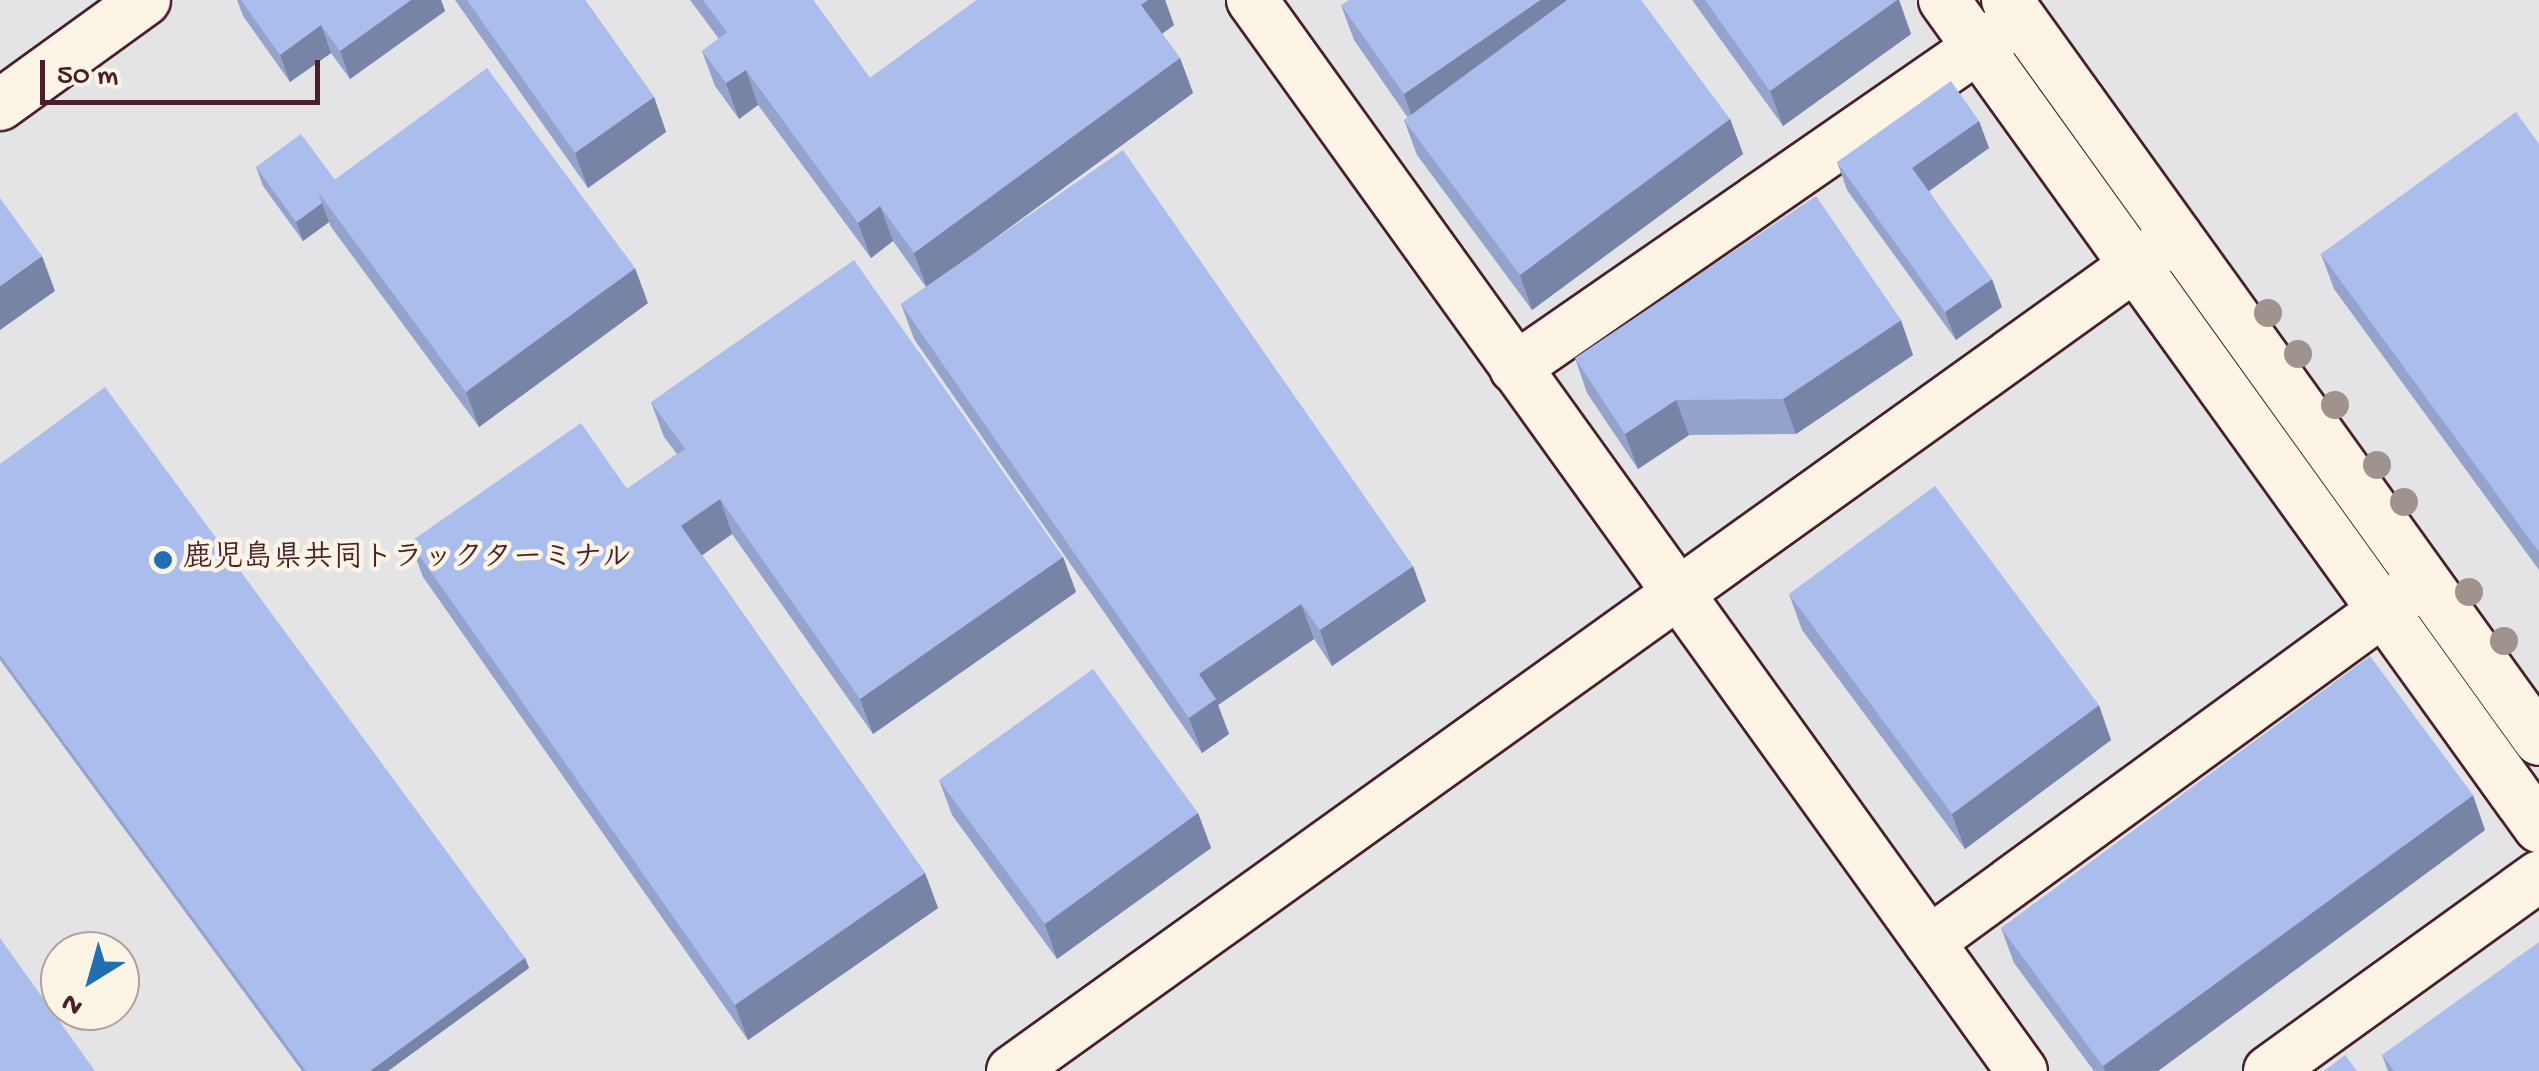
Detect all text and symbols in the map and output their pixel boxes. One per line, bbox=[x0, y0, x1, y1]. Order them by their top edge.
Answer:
scale bar bbox=[45, 40, 325, 102]
text: 50 m bbox=[57, 60, 118, 95]
place label: 鹿児島県共同トラックターミナル bbox=[183, 542, 633, 578]
marker: 鹿児島県共同トラックターミナル bbox=[152, 549, 174, 571]
north arrow bbox=[40, 931, 140, 1031]
text: N bbox=[56, 985, 90, 1022]

